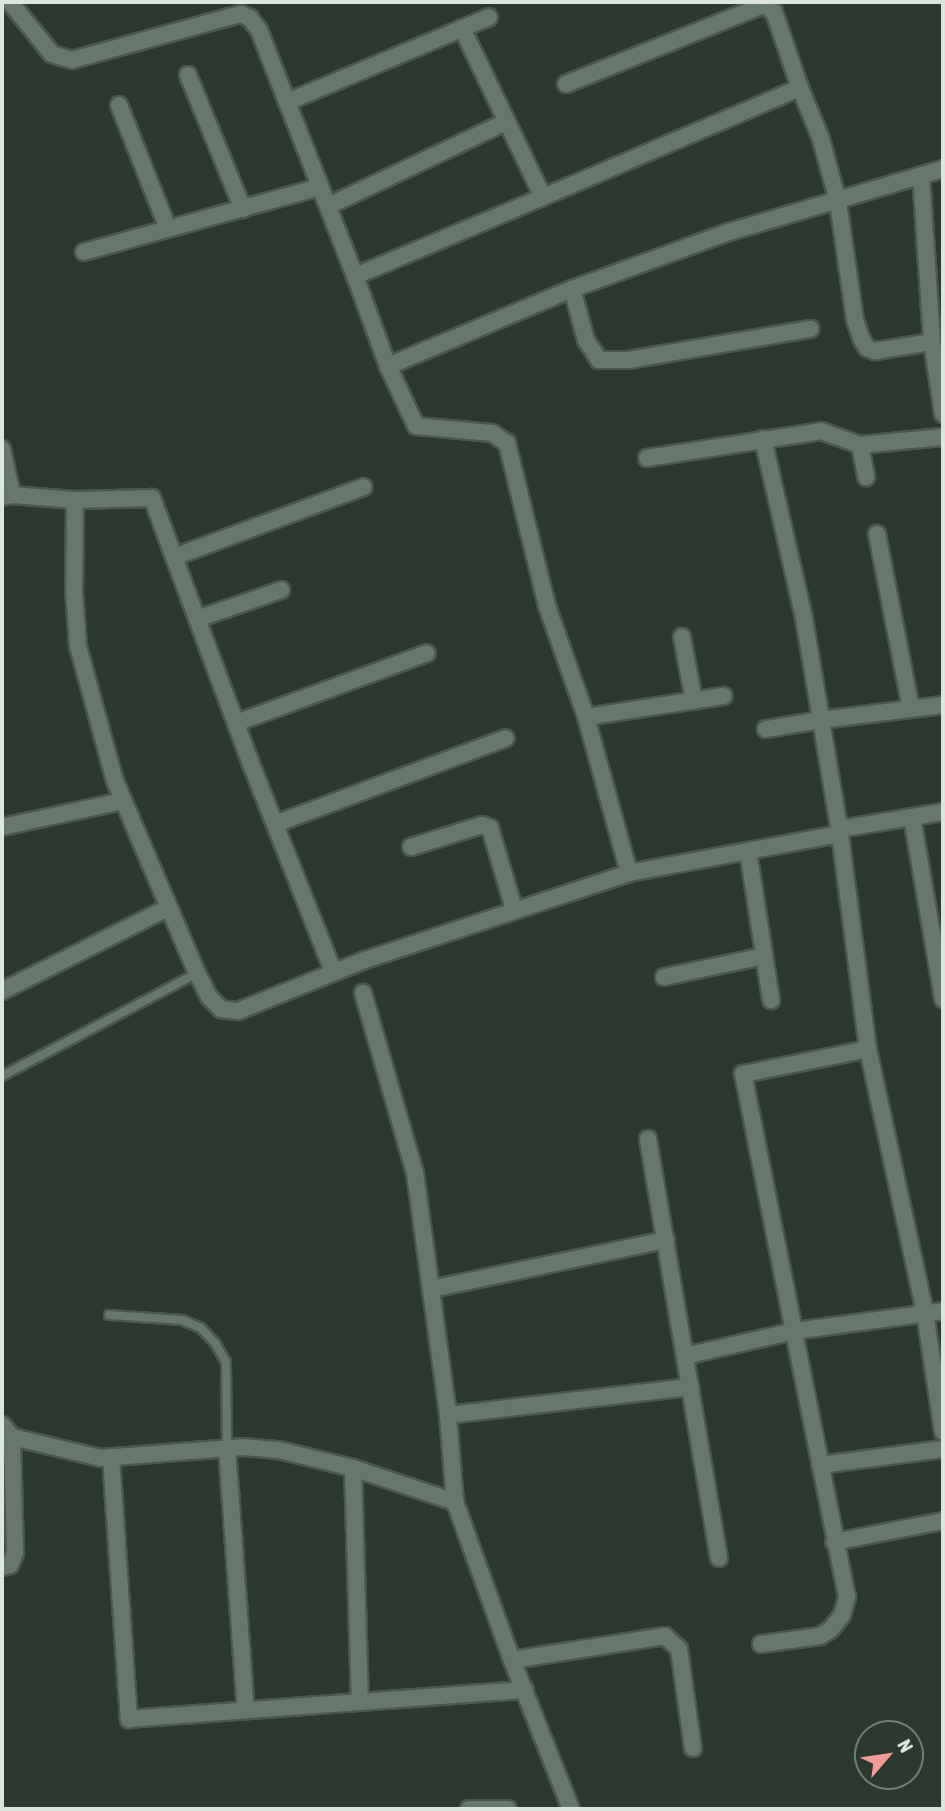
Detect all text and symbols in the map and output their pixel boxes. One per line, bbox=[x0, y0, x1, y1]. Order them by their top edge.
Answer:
north arrow bbox=[854, 1720, 924, 1790]
text: N bbox=[893, 1736, 918, 1756]

